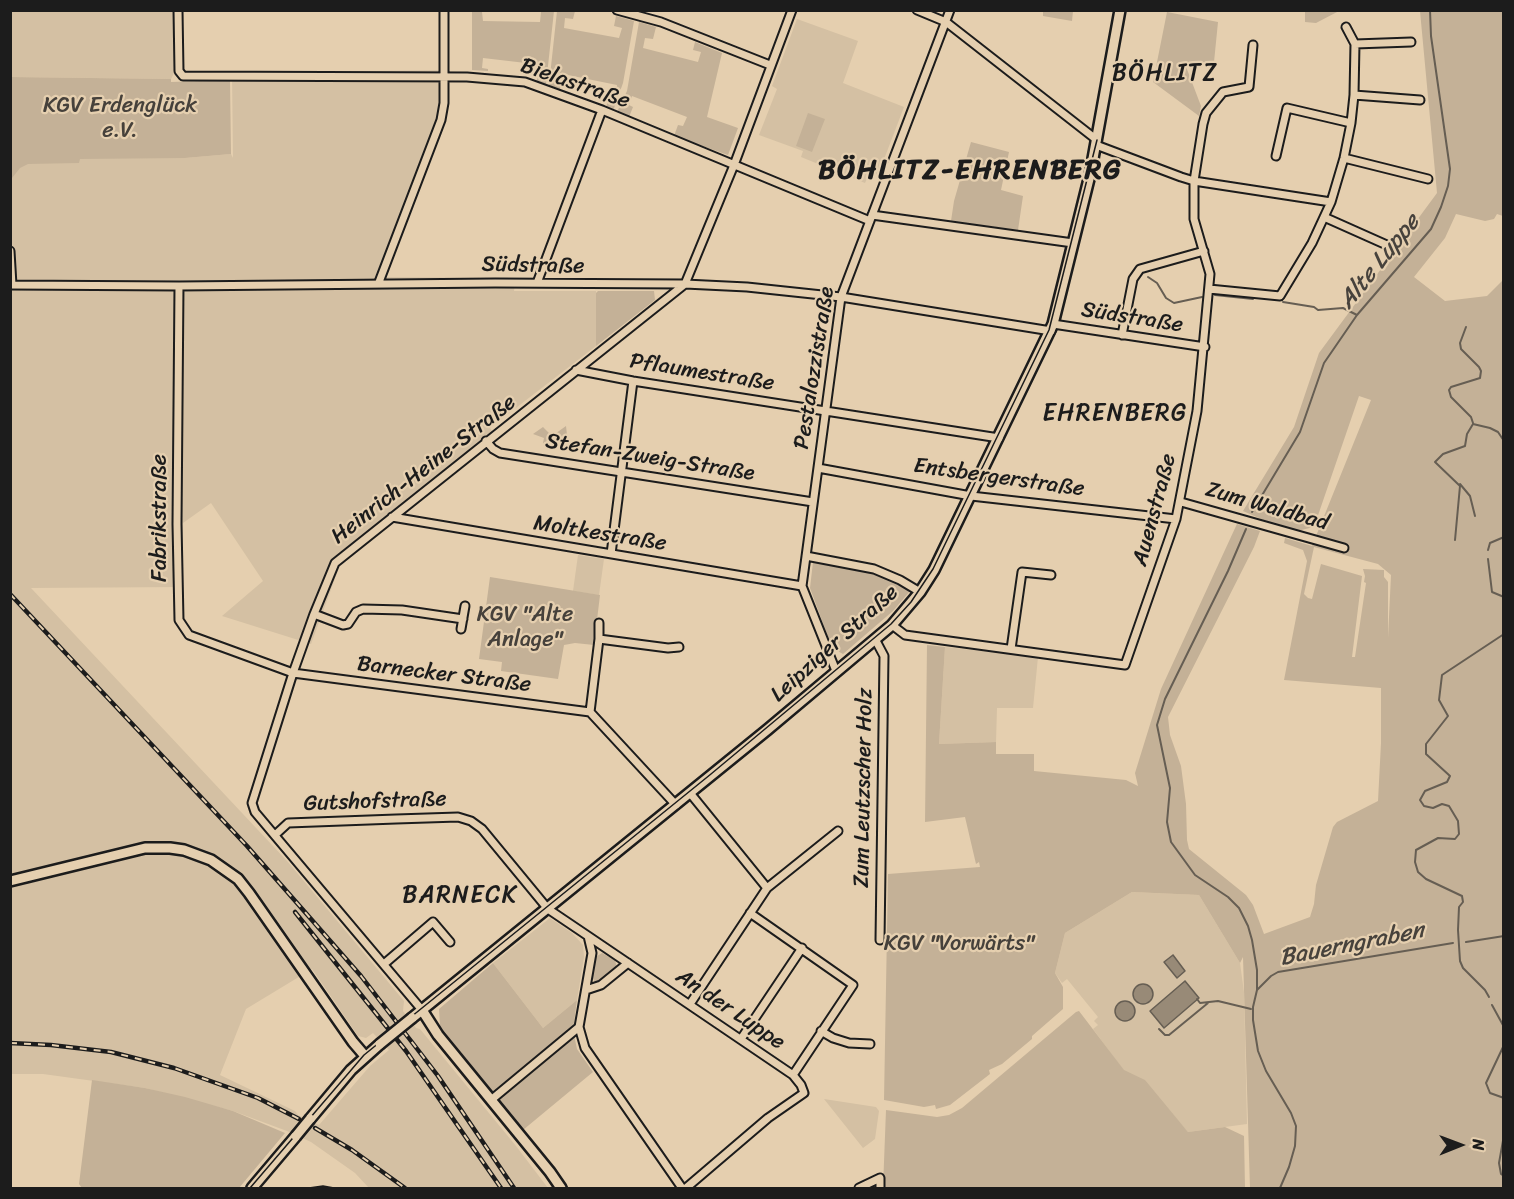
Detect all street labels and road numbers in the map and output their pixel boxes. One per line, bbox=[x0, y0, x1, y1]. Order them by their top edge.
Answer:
street label: Bielastraße bbox=[517, 53, 633, 115]
street label: Südstraße bbox=[481, 252, 585, 280]
street label: Pestalozzistraße bbox=[789, 285, 841, 451]
street label: Südstraße bbox=[1079, 297, 1185, 339]
street label: Pflaumestraße bbox=[628, 349, 776, 397]
street label: Heinrich-Heine-Straße bbox=[326, 390, 522, 550]
street label: Stefan-Zweig-Straße bbox=[544, 428, 756, 488]
street label: Auenstraße bbox=[1127, 451, 1183, 569]
street label: Entsbergerstraße bbox=[912, 453, 1086, 503]
street label: Fabrikstraße bbox=[147, 454, 173, 582]
street label: Zum Waldbad bbox=[1202, 477, 1332, 537]
street label: Moltkestraße bbox=[532, 510, 668, 558]
street label: Leipziger Straße bbox=[766, 580, 904, 708]
street label: Barnecker Straße bbox=[355, 651, 533, 699]
street label: Zum Leutzscher Holz bbox=[849, 688, 879, 888]
street label: Gutshofstraße bbox=[303, 786, 447, 818]
street label: An der Luppe bbox=[670, 964, 790, 1056]

